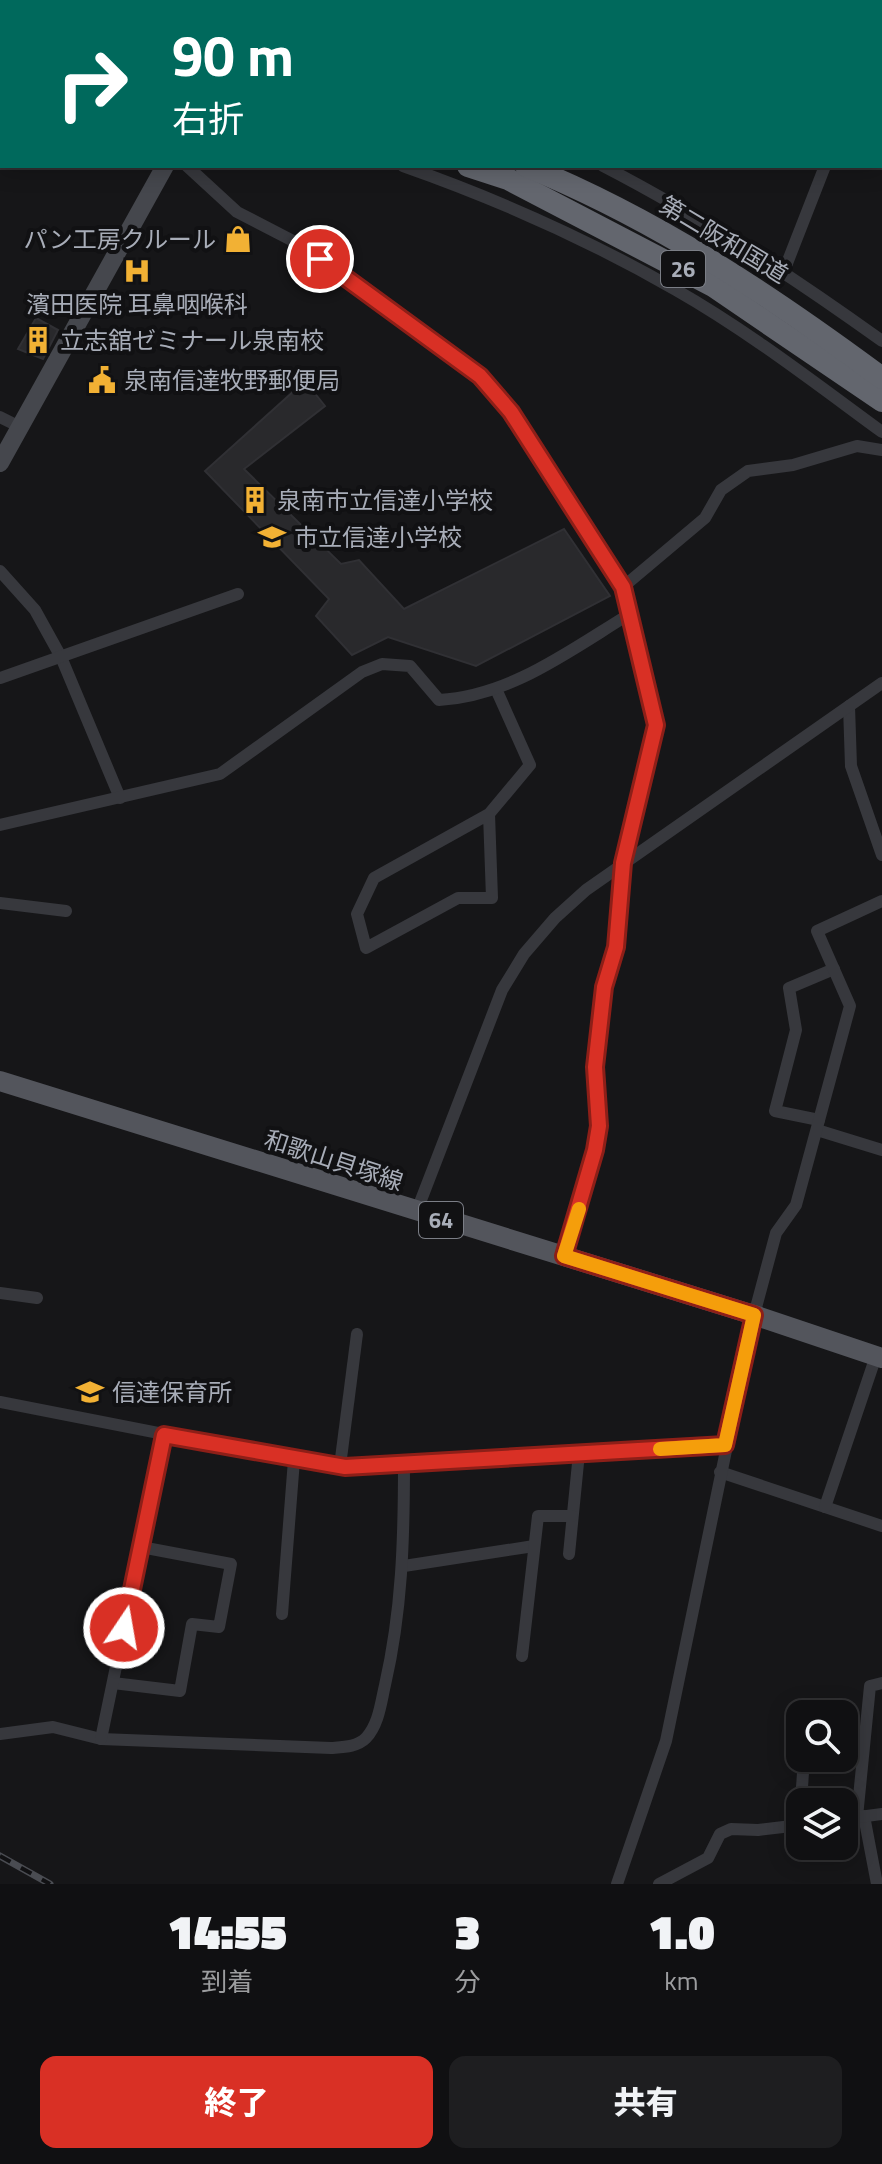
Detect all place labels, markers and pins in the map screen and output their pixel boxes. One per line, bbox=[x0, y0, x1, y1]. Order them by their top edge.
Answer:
place label: パン工房クルール bbox=[24, 221, 216, 257]
shop icon: パン工房クルール bbox=[223, 224, 253, 254]
pin bbox=[286, 225, 354, 293]
hospital icon: 濱田医院 耳鼻咽喉科 bbox=[122, 256, 152, 286]
place label: 濱田医院 耳鼻咽喉科 bbox=[26, 286, 248, 322]
place label: 立志舘ゼミナール泉南校 bbox=[60, 322, 324, 358]
building icon: 立志舘ゼミナール泉南校 bbox=[23, 325, 53, 355]
place label: 泉南信達牧野郵便局 bbox=[124, 362, 340, 398]
public building icon: 泉南信達牧野郵便局 bbox=[87, 365, 117, 395]
place label: 泉南市立信達小学校 bbox=[277, 482, 493, 518]
building icon: 泉南市立信達小学校 bbox=[240, 485, 270, 515]
place label: 市立信達小学校 bbox=[294, 519, 462, 555]
school or university icon: 市立信達小学校 bbox=[257, 522, 287, 552]
place label: 信達保育所 bbox=[112, 1374, 232, 1410]
school or university icon: 信達保育所 bbox=[75, 1377, 105, 1407]

